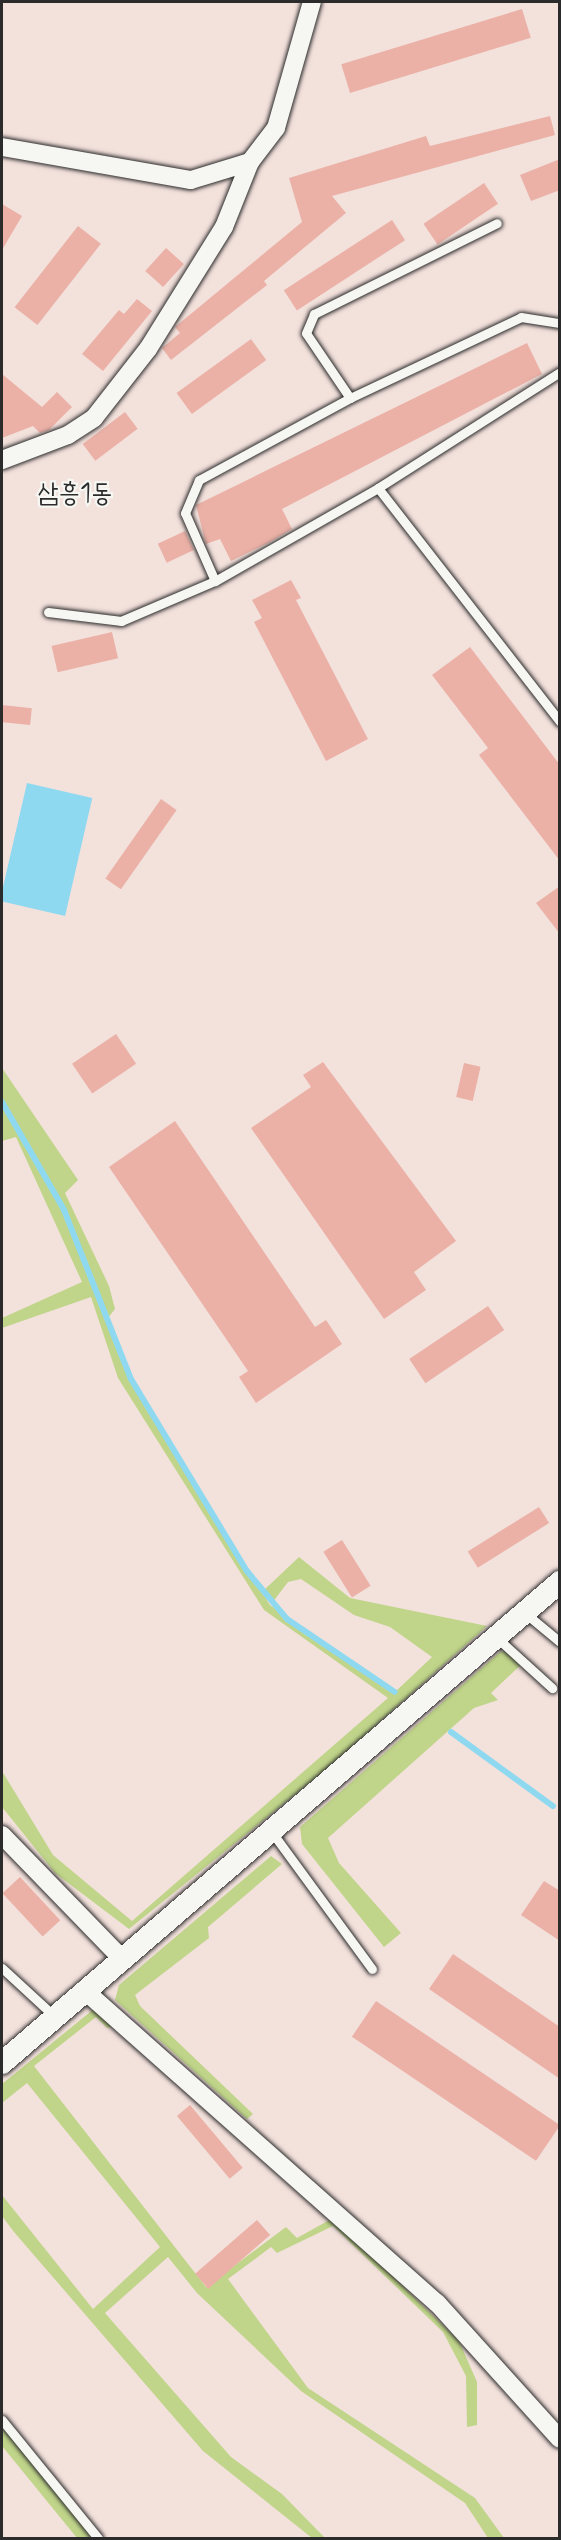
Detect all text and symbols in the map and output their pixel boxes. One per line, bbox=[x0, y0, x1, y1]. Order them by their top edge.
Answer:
district label: 삼흥1동 bbox=[38, 479, 112, 511]

